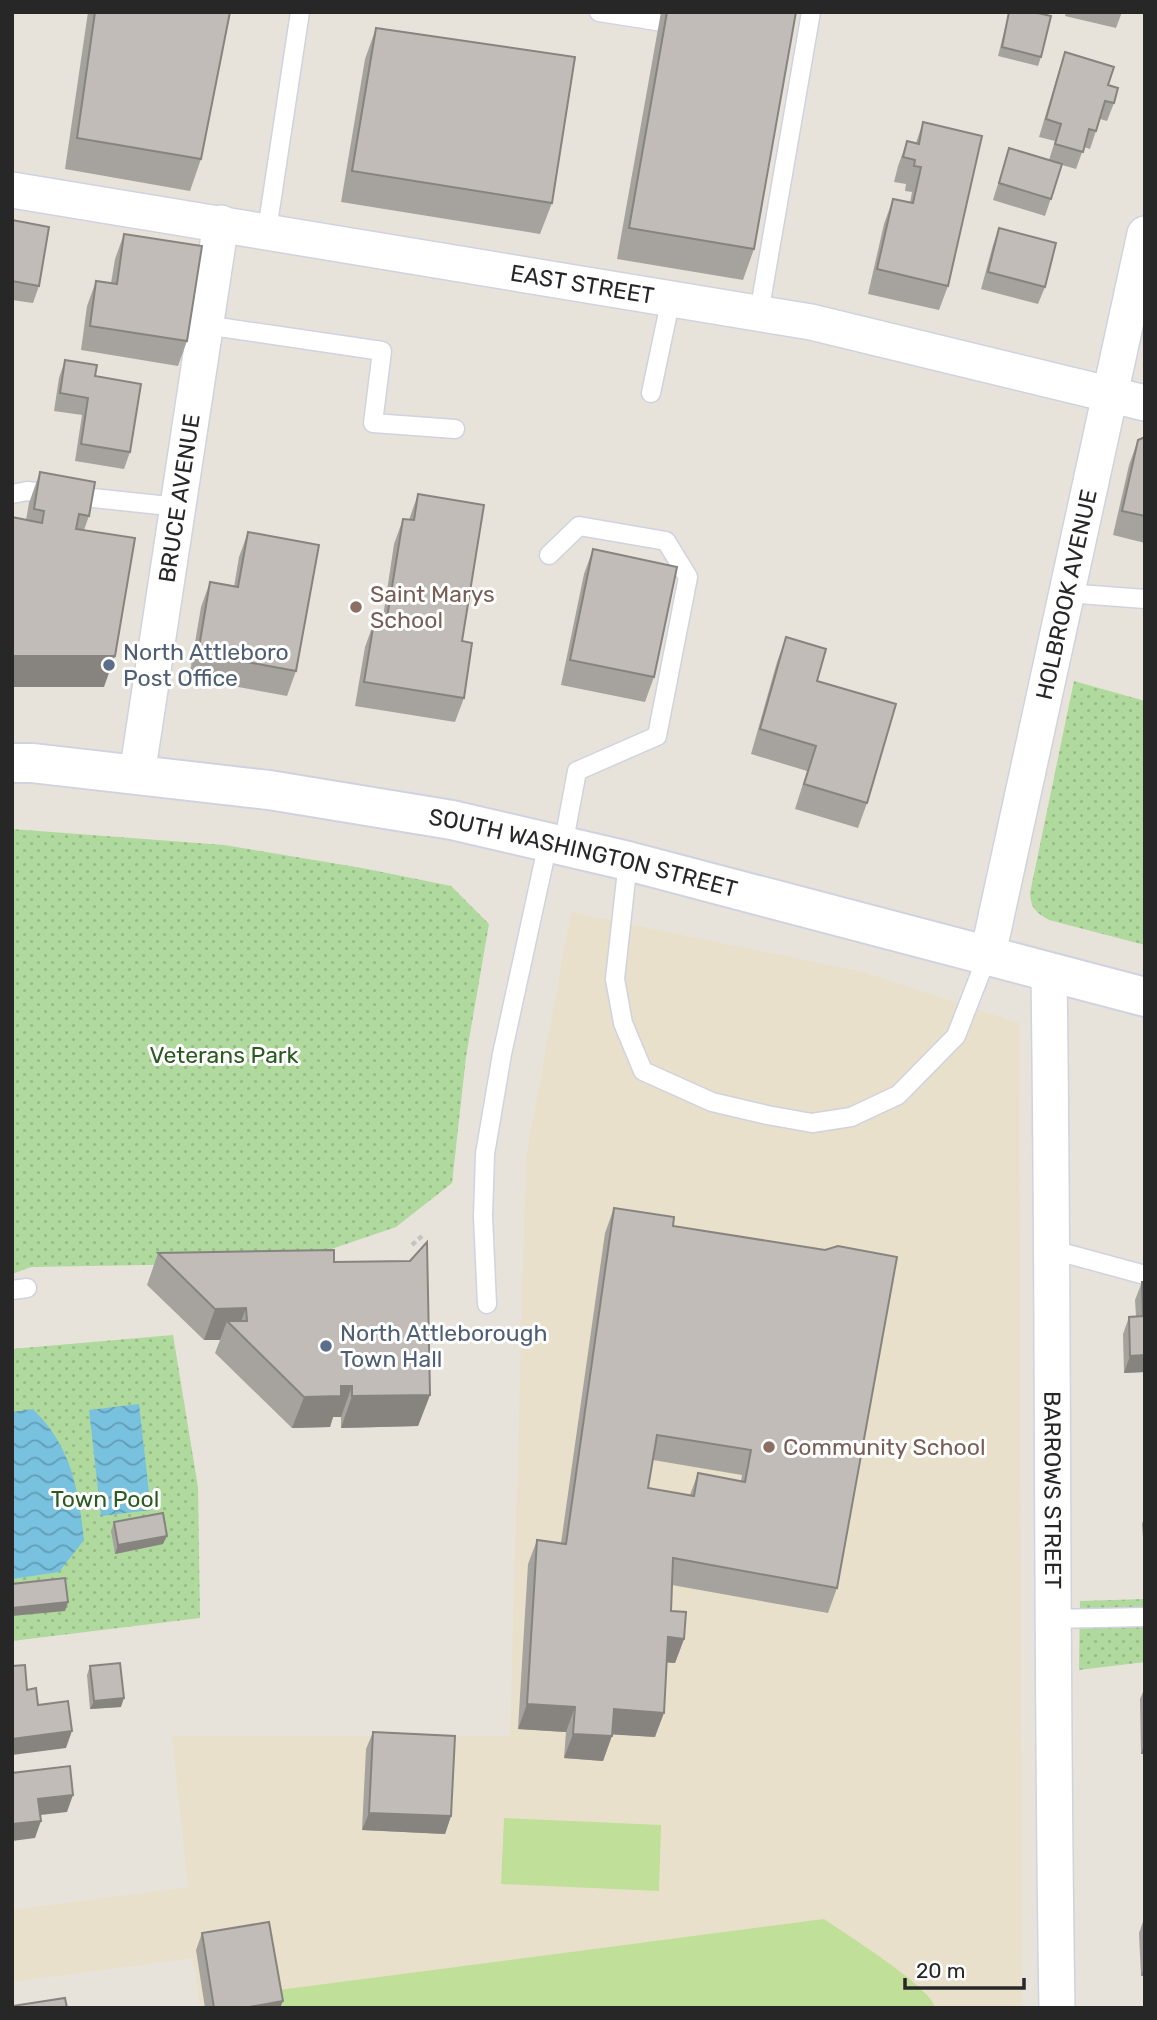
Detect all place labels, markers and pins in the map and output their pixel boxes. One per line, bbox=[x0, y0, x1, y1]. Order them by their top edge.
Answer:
place label: Saint Marys School bbox=[370, 580, 495, 634]
marker: Saint Marys School bbox=[348, 599, 364, 615]
place label: North Attleboro Post Office bbox=[123, 638, 289, 692]
marker: North Attleboro Post Office bbox=[101, 657, 117, 673]
place label: North Attleborough Town Hall bbox=[340, 1319, 547, 1373]
marker: North Attleborough Town Hall bbox=[318, 1338, 334, 1354]
place label: Community School bbox=[783, 1433, 985, 1461]
marker: Community School bbox=[761, 1439, 777, 1455]

